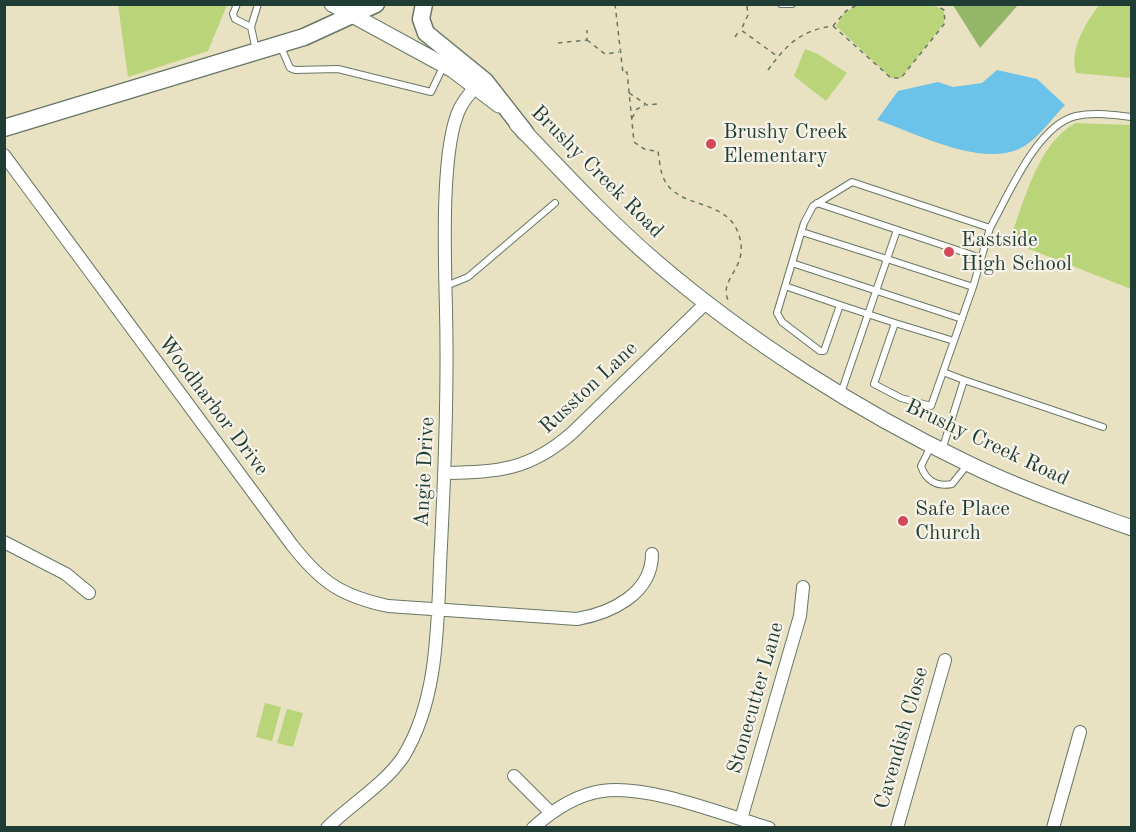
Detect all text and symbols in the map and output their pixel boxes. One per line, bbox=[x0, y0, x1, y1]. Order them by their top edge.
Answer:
street label: Brushy Creek Road bbox=[525, 100, 669, 244]
place label: Brushy Creek Elementary bbox=[723, 119, 848, 169]
marker: Brushy Creek Elementary bbox=[704, 137, 718, 151]
place label: Eastside High School bbox=[961, 227, 1072, 277]
marker: Eastside High School bbox=[942, 245, 956, 259]
street label: Woodharbor Drive bbox=[152, 331, 274, 481]
street label: Russton Lane bbox=[535, 336, 643, 440]
street label: Brushy Creek Road bbox=[901, 394, 1073, 492]
street label: Angie Drive bbox=[410, 416, 440, 528]
place label: Safe Place Church bbox=[915, 496, 1010, 546]
marker: Safe Place Church bbox=[896, 514, 910, 528]
street label: Stonecutter Lane bbox=[722, 619, 790, 777]
street label: Cavendish Close bbox=[870, 664, 934, 812]

